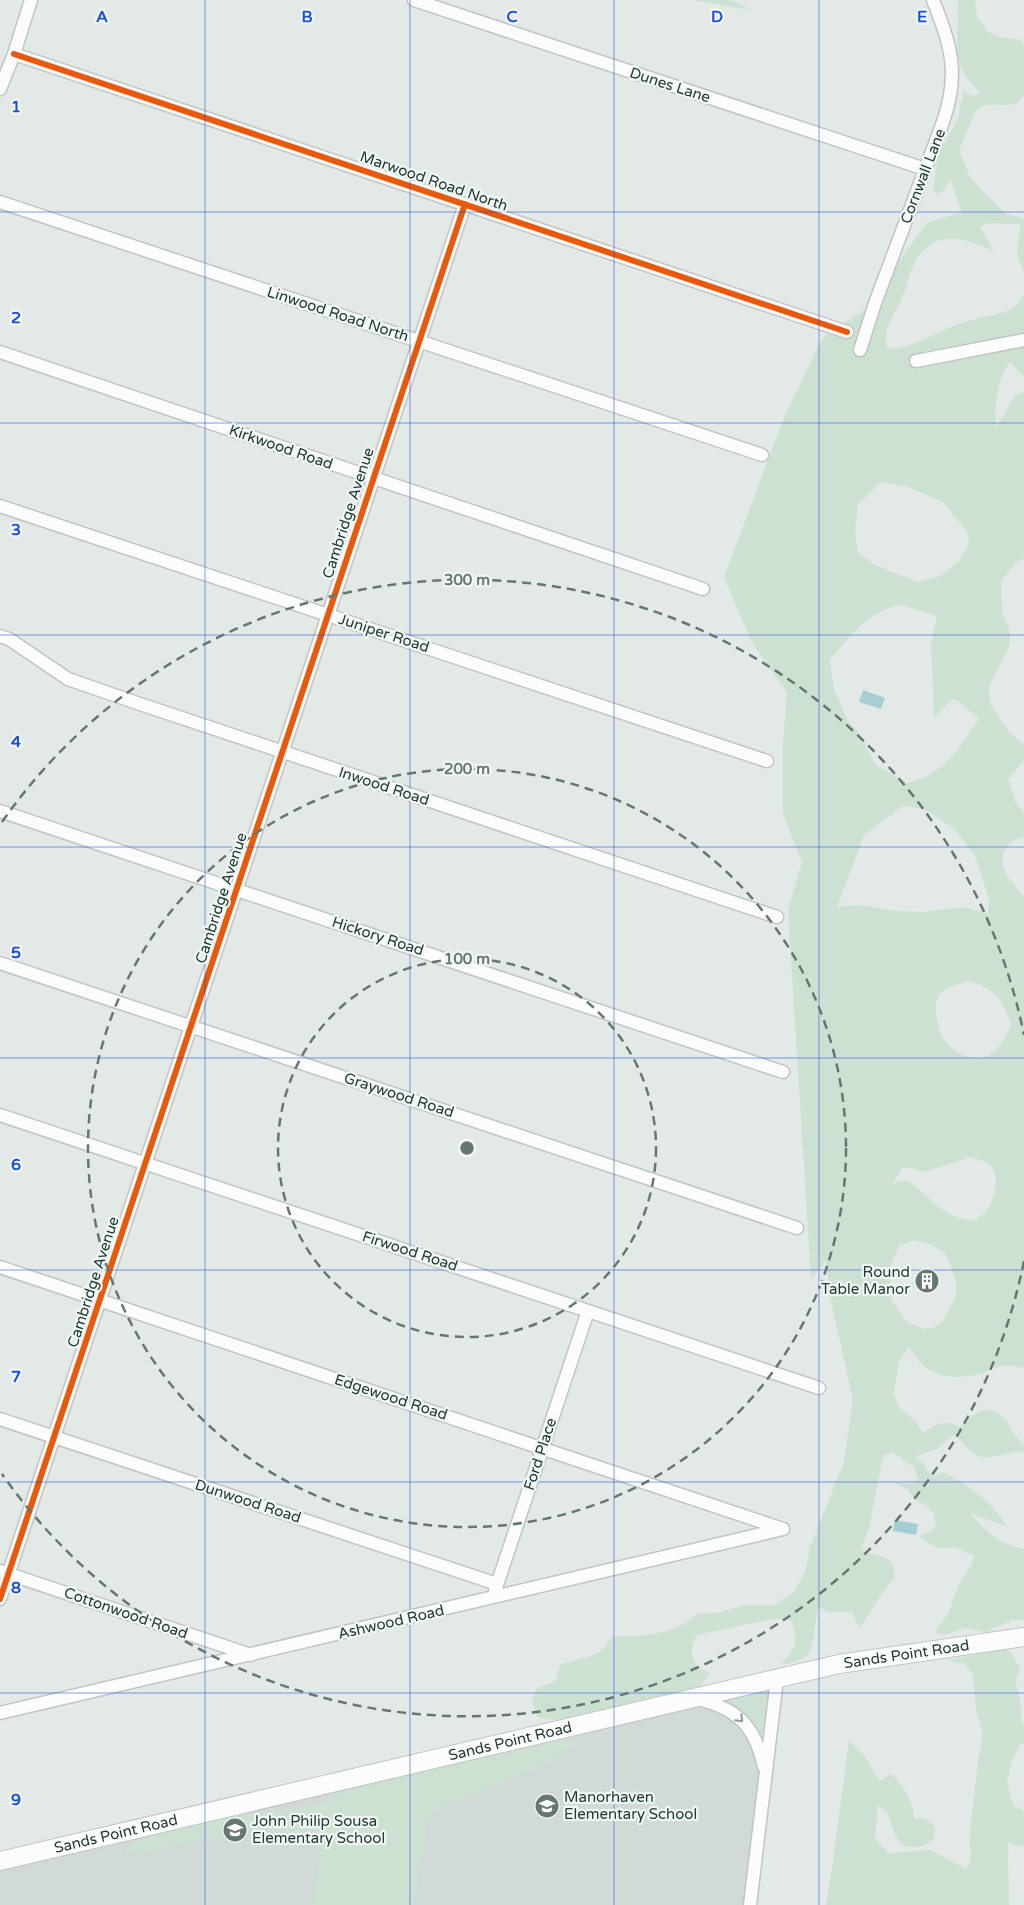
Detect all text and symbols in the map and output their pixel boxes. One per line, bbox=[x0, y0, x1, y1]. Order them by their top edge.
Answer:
text: A bbox=[96, 7, 108, 27]
text: B bbox=[301, 7, 313, 27]
text: C bbox=[506, 7, 518, 27]
text: D bbox=[711, 7, 723, 27]
text: E bbox=[917, 7, 927, 27]
street label: Dunes Lane bbox=[627, 64, 713, 106]
text: 1 bbox=[11, 97, 21, 117]
street label: Cornwall Lane bbox=[897, 126, 949, 226]
street label: Marwood Road North bbox=[358, 147, 510, 215]
street label: Linwood Road North bbox=[265, 283, 411, 345]
text: 2 bbox=[11, 308, 21, 328]
street label: Kirkwood Road bbox=[227, 421, 335, 473]
street label: Cambridge Avenue bbox=[318, 445, 378, 581]
text: 3 bbox=[11, 520, 21, 540]
text: 300 m bbox=[444, 571, 490, 589]
street label: Juniper Road bbox=[336, 610, 432, 656]
text: 4 bbox=[11, 732, 21, 752]
text: 200 m bbox=[444, 760, 490, 778]
street label: Inwood Road bbox=[336, 763, 432, 809]
street label: Cambridge Avenue bbox=[191, 830, 251, 966]
street label: Hickory Road bbox=[330, 913, 426, 959]
text: 5 bbox=[11, 943, 21, 963]
text: 100 m bbox=[444, 950, 490, 968]
street label: Graywood Road bbox=[342, 1069, 456, 1121]
centre of rings bbox=[458, 1139, 476, 1157]
text: 6 bbox=[11, 1155, 21, 1175]
street label: Cambridge Avenue bbox=[63, 1214, 123, 1350]
street label: Firwood Road bbox=[360, 1227, 460, 1275]
place label: Round Table Manor bbox=[821, 1263, 910, 1298]
building icon: Round Table Manor bbox=[914, 1268, 940, 1294]
text: 7 bbox=[11, 1367, 21, 1387]
street label: Edgewood Road bbox=[332, 1370, 450, 1424]
street label: Ford Place bbox=[520, 1416, 560, 1492]
street label: Dunwood Road bbox=[193, 1475, 303, 1527]
text: 8 bbox=[11, 1578, 21, 1598]
street label: Cottonwood Road bbox=[62, 1583, 190, 1643]
street label: Ashwood Road bbox=[336, 1601, 446, 1643]
street label: Sands Point Road bbox=[843, 1636, 970, 1672]
one-way arrow bbox=[734, 1714, 743, 1723]
street label: Sands Point Road bbox=[447, 1718, 574, 1764]
place label: Manorhaven Elementary School bbox=[564, 1788, 697, 1823]
text: 9 bbox=[11, 1790, 21, 1810]
school or university icon: Manorhaven Elementary School bbox=[534, 1793, 560, 1819]
street label: Sands Point Road bbox=[52, 1811, 179, 1857]
place label: John Philip Sousa Elementary School bbox=[252, 1812, 385, 1847]
school or university icon: John Philip Sousa Elementary School bbox=[222, 1817, 248, 1843]

